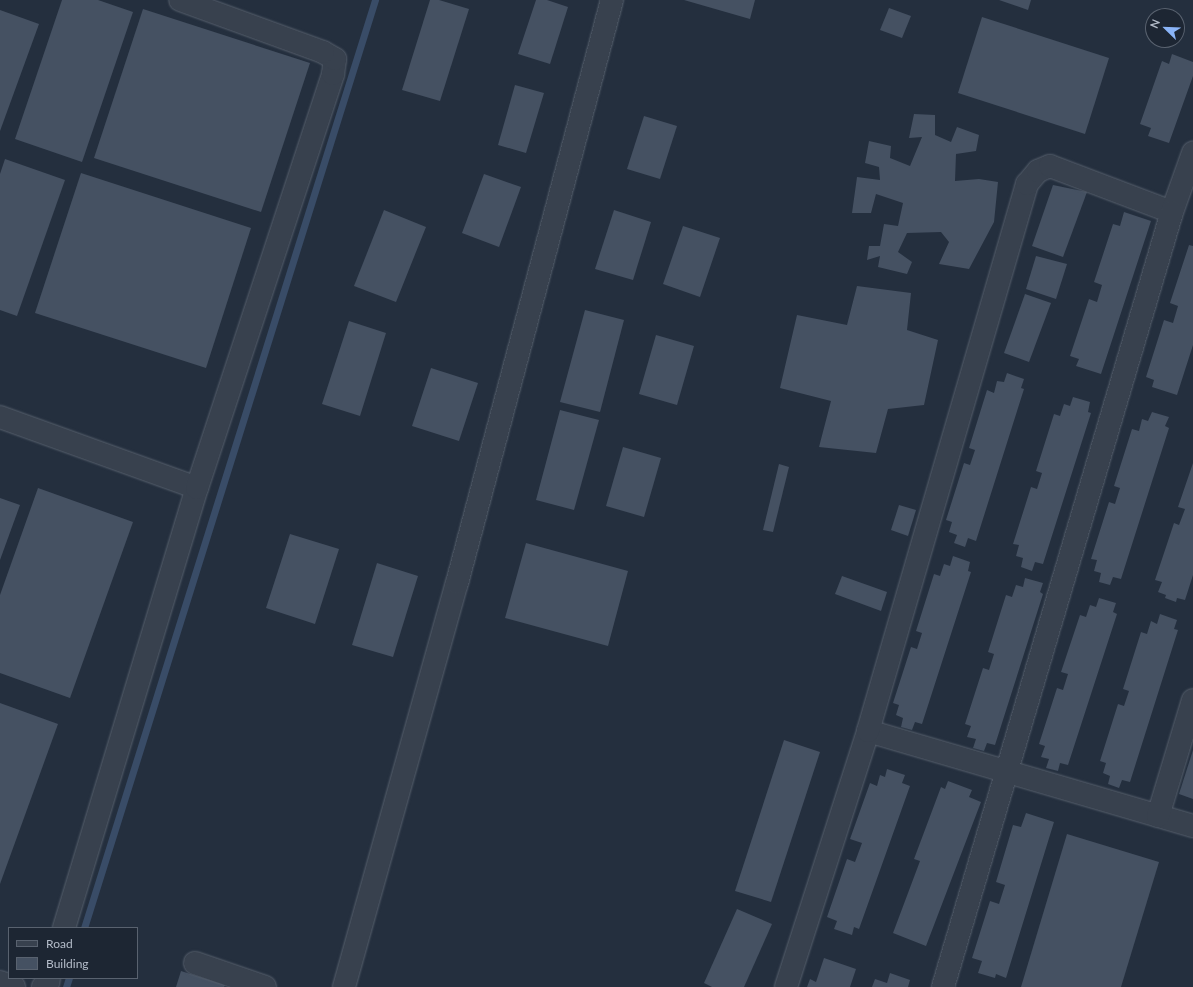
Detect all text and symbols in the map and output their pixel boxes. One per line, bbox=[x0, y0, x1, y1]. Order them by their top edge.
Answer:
north arrow bbox=[1145, 8, 1185, 48]
text: N bbox=[1147, 17, 1162, 30]
legend bbox=[8, 927, 138, 979]
text: Road bbox=[46, 936, 73, 951]
text: Building bbox=[46, 956, 89, 971]

